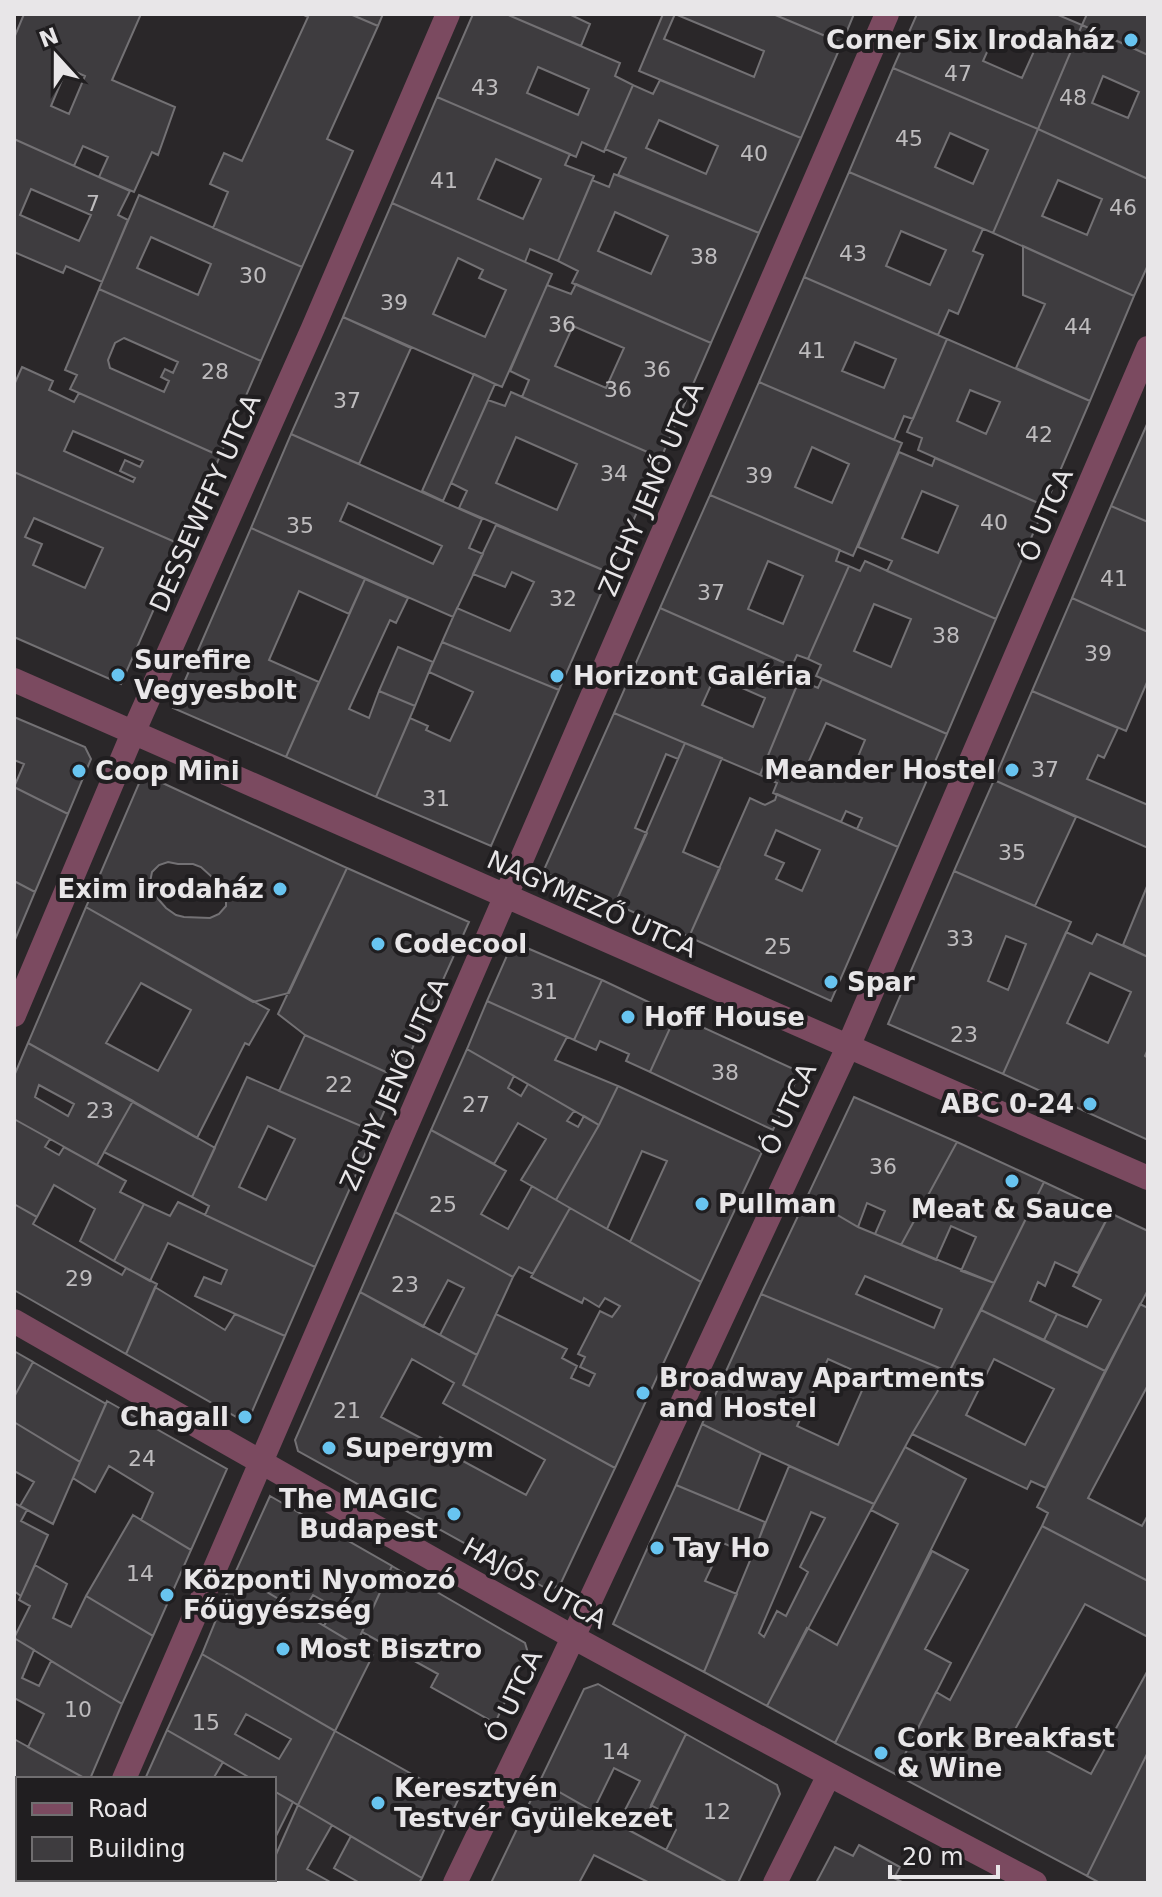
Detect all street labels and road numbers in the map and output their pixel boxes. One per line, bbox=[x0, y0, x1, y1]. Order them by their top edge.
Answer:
street label: ZICHY JENŐ UTCA bbox=[592, 377, 710, 600]
street label: DESSEWFFY UTCA bbox=[144, 389, 267, 616]
street label: Ó UTCA bbox=[1012, 463, 1079, 566]
street label: NAGYMEZŐ UTCA bbox=[483, 843, 702, 964]
street label: ZICHY JENŐ UTCA bbox=[333, 973, 454, 1195]
street label: Ó UTCA bbox=[753, 1058, 822, 1160]
street label: HAJÓS UTCA bbox=[458, 1530, 613, 1635]
street label: Ó UTCA bbox=[479, 1645, 548, 1747]

